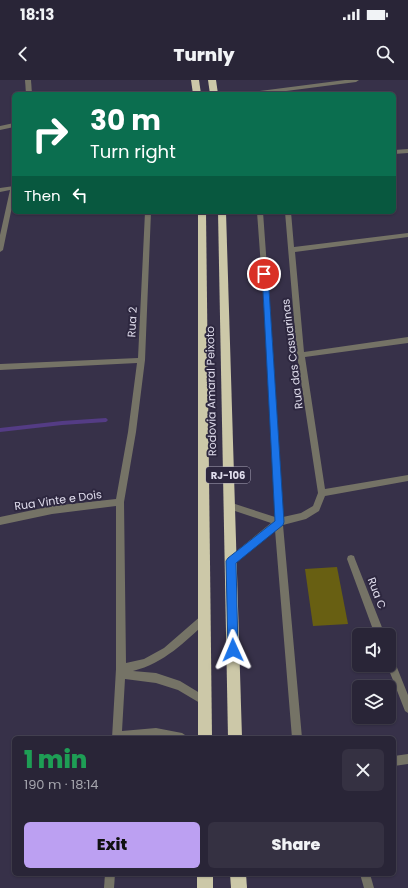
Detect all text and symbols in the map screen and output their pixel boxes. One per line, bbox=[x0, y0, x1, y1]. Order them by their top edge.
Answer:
text: 18:13 bbox=[20, 4, 54, 25]
text: Turnly bbox=[174, 42, 234, 67]
icon: back bbox=[12, 43, 34, 65]
icon: search bbox=[374, 43, 396, 65]
text: 30 m bbox=[90, 101, 161, 140]
icon: right bbox=[24, 108, 76, 160]
text: Turn right bbox=[90, 139, 176, 164]
icon: left bbox=[69, 184, 91, 206]
text: Then bbox=[24, 185, 61, 206]
pin bbox=[247, 257, 281, 291]
icon: arrive bbox=[253, 263, 275, 285]
street label: Rua das Casuarinas bbox=[277, 298, 307, 410]
street label: Rua 2 bbox=[123, 306, 141, 338]
street label: Rodovia Amaral Peixoto bbox=[202, 326, 220, 456]
road number: RJ-106 bbox=[206, 467, 250, 483]
street label: Rua Vinte e Dois bbox=[13, 486, 103, 514]
street label: Rua C bbox=[364, 575, 390, 611]
map controls bbox=[352, 628, 396, 724]
button: sound bbox=[352, 628, 396, 672]
position arrow bbox=[212, 629, 254, 671]
button: layers bbox=[352, 680, 396, 724]
text: 1 min bbox=[24, 743, 87, 776]
button: close bbox=[342, 749, 384, 791]
text: 190 m · 18:14 bbox=[24, 775, 99, 794]
button: Exit bbox=[24, 822, 200, 868]
button: Share bbox=[208, 822, 384, 868]

